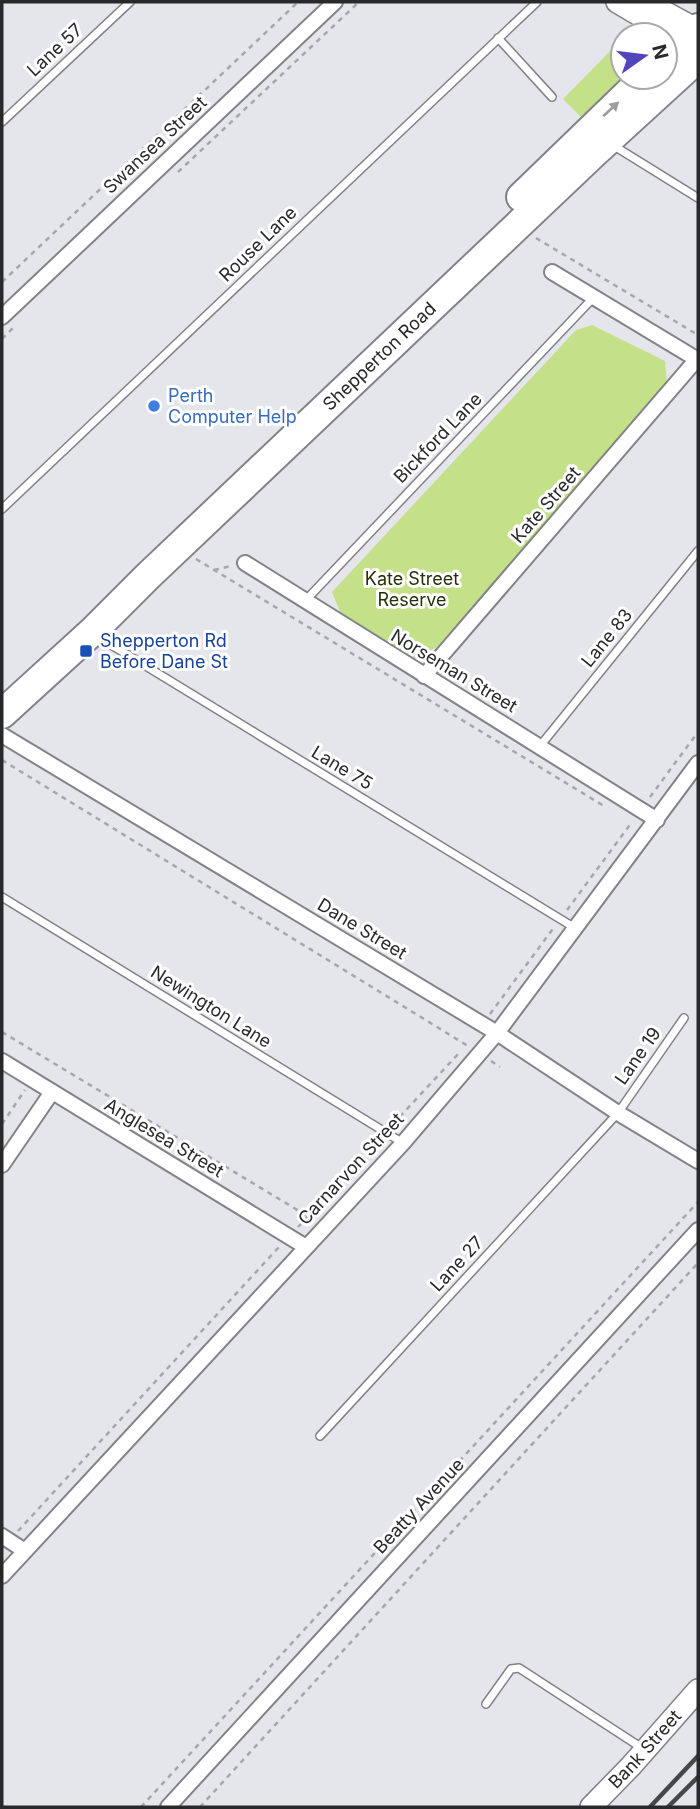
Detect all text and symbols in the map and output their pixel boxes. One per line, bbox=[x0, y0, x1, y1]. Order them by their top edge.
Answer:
street label: Lane 57 bbox=[23, 19, 87, 80]
north arrow bbox=[609, 21, 679, 91]
text: N bbox=[647, 42, 673, 62]
street label: Swansea Street bbox=[99, 91, 211, 198]
one-way arrow bbox=[602, 101, 620, 117]
street label: Rouse Lane bbox=[215, 202, 301, 286]
street label: Shepperton Road bbox=[318, 298, 440, 415]
place label: Perth Computer Help bbox=[168, 385, 297, 427]
street label: Bickford Lane bbox=[389, 388, 486, 487]
marker: Perth Computer Help bbox=[146, 398, 162, 414]
street label: Kate Street bbox=[507, 462, 585, 547]
park label: Kate Street Reserve bbox=[365, 568, 459, 610]
street label: Lane 83 bbox=[577, 604, 636, 671]
street label: Norseman Street bbox=[387, 625, 521, 717]
place label: Shepperton Rd Before Dane St bbox=[100, 630, 228, 672]
marker: Shepperton Rd Before Dane St bbox=[78, 643, 94, 659]
street label: Lane 75 bbox=[308, 741, 377, 794]
street label: Dane Street bbox=[314, 894, 411, 963]
street label: Newington Lane bbox=[147, 961, 275, 1052]
street label: Lane 19 bbox=[610, 1023, 665, 1088]
street label: Anglesea Street bbox=[101, 1094, 228, 1181]
street label: Carnarvon Street bbox=[293, 1108, 408, 1229]
street label: Lane 27 bbox=[426, 1232, 487, 1296]
street label: Beatty Avenue bbox=[369, 1454, 468, 1558]
street label: Bank Street bbox=[604, 1705, 685, 1793]

